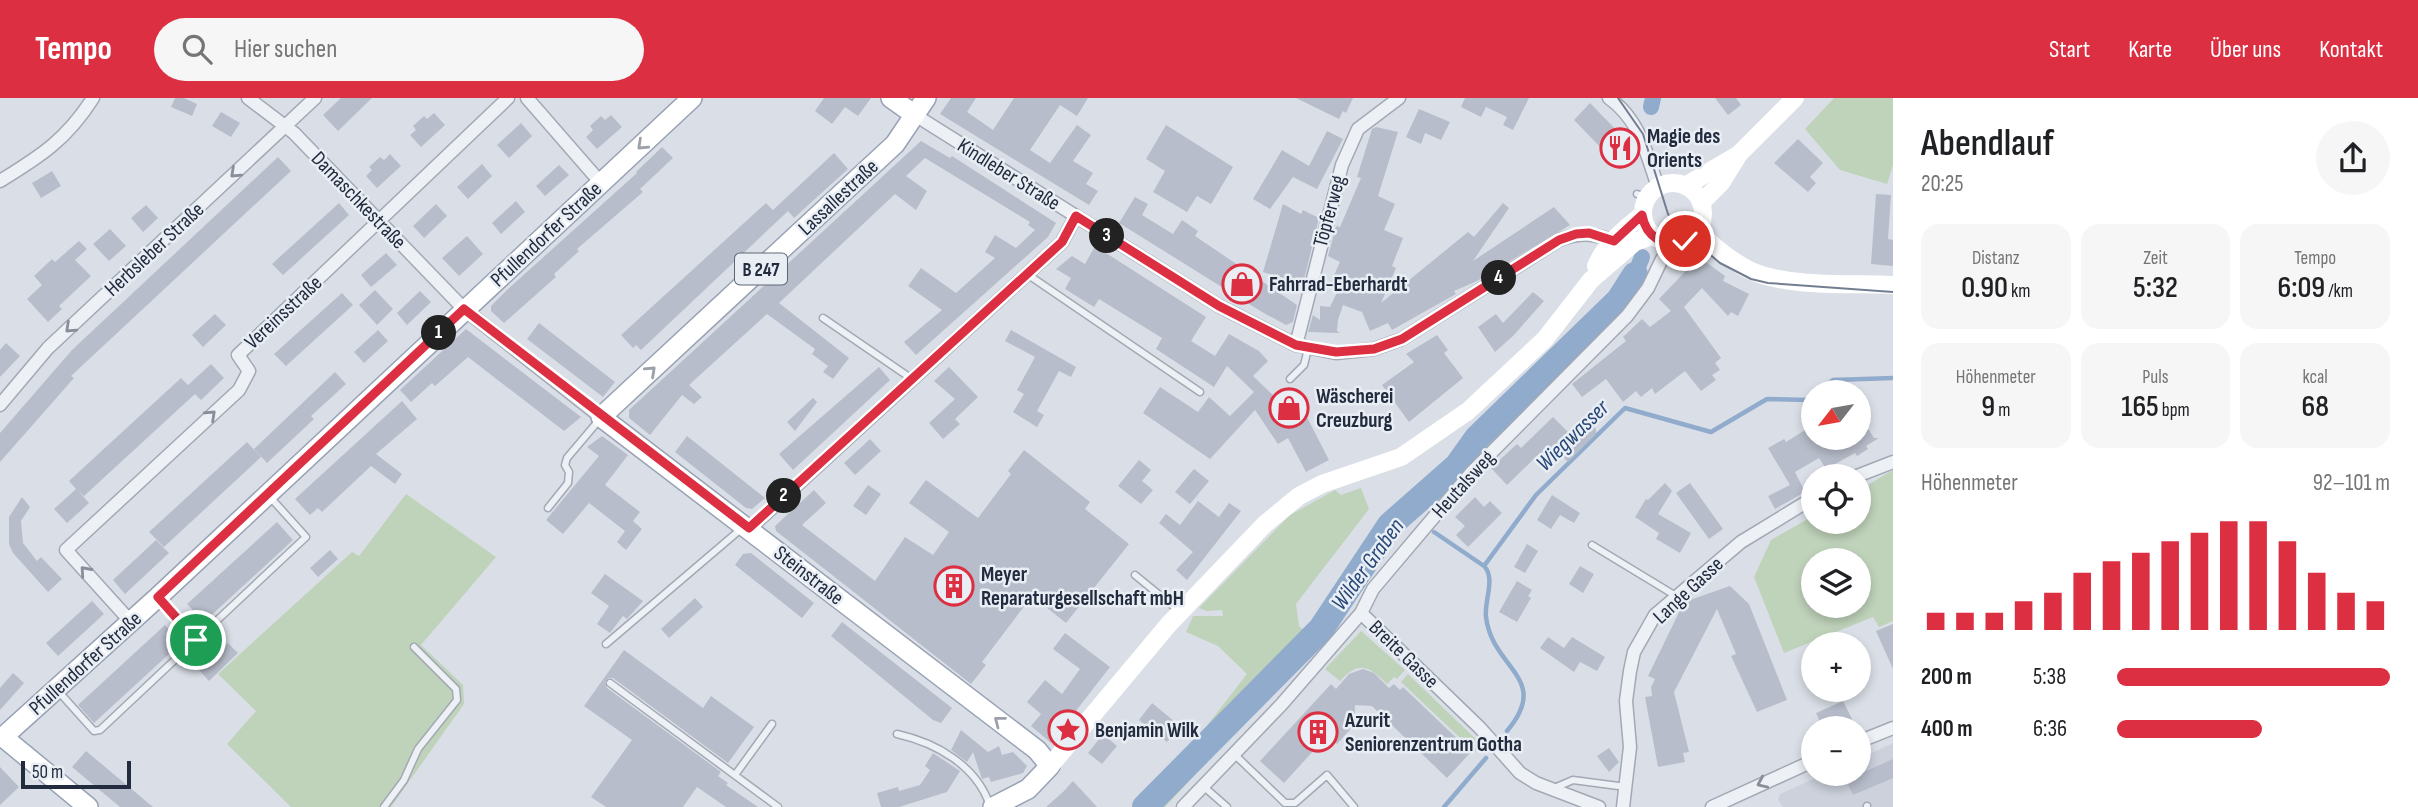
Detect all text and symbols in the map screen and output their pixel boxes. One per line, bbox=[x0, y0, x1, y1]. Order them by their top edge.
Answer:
search box bbox=[154, 18, 644, 81]
text: Tempo bbox=[35, 29, 112, 69]
icon: search bbox=[178, 30, 216, 68]
text: Hier suchen bbox=[234, 34, 337, 65]
text: Start bbox=[2049, 35, 2090, 64]
text: Karte bbox=[2128, 35, 2172, 64]
text: Über uns bbox=[2210, 35, 2281, 64]
text: Kontakt bbox=[2319, 35, 2383, 64]
text: Abendlauf bbox=[1921, 121, 2054, 166]
button: share bbox=[2316, 121, 2390, 195]
place label: Magie des Orients bbox=[1647, 124, 1720, 173]
restaurant icon: Magie des Orients bbox=[1599, 127, 1641, 169]
street label: Kindleber Straße bbox=[953, 133, 1065, 216]
one-way arrow bbox=[637, 136, 650, 149]
street label: Damaschkestraße bbox=[306, 146, 411, 254]
street label: Lassallestraße bbox=[793, 154, 883, 241]
one-way arrow bbox=[230, 164, 243, 177]
text: 20:25 bbox=[1921, 170, 1964, 198]
street label: Töpferweg bbox=[1308, 172, 1351, 250]
street label: Pfullendorfer Straße bbox=[486, 177, 607, 292]
street label: Herbsleber Straße bbox=[99, 197, 209, 302]
pin bbox=[1655, 211, 1715, 271]
pin: 3 bbox=[1090, 218, 1124, 254]
icon: check bbox=[1666, 222, 1704, 260]
text: 3 bbox=[1102, 224, 1111, 247]
text: Distanz bbox=[1972, 247, 2020, 270]
text: Zeit bbox=[2143, 247, 2168, 270]
text: Tempo bbox=[2294, 247, 2336, 270]
road number: B 247 bbox=[735, 253, 787, 284]
pin: 4 bbox=[1482, 260, 1516, 296]
shop icon: Fahrrad-Eberhardt bbox=[1221, 263, 1263, 305]
text: 4 bbox=[1494, 266, 1503, 289]
street label: Vereinsstraße bbox=[240, 270, 327, 354]
text: 0.90 bbox=[1961, 270, 2008, 306]
text: 5:32 bbox=[2133, 270, 2178, 306]
text: 6:09 bbox=[2277, 270, 2325, 306]
place label: Fahrrad-Eberhardt bbox=[1269, 272, 1408, 297]
text: km bbox=[2008, 280, 2030, 303]
text: /km bbox=[2325, 280, 2353, 303]
pin: 1 bbox=[422, 316, 457, 350]
one-way arrow bbox=[65, 320, 78, 333]
text: 1 bbox=[435, 321, 442, 344]
text: Höhenmeter bbox=[1956, 366, 2036, 389]
text: Puls bbox=[2142, 366, 2169, 389]
text: kcal bbox=[2303, 366, 2328, 389]
one-way arrow bbox=[643, 367, 656, 379]
north arrow bbox=[1801, 380, 1871, 450]
map controls bbox=[1801, 380, 1871, 786]
place label: Wäscherei Creuzburg bbox=[1316, 384, 1393, 433]
shop icon: Wäscherei Creuzburg bbox=[1268, 387, 1310, 429]
text: 9 bbox=[1981, 389, 1995, 425]
text: 165 bbox=[2121, 389, 2159, 425]
text: 68 bbox=[2301, 389, 2329, 425]
water label: Wiegwasser bbox=[1530, 393, 1616, 477]
text: m bbox=[1995, 399, 2010, 422]
text: bpm bbox=[2159, 399, 2190, 422]
one-way arrow bbox=[203, 410, 216, 423]
street label: Heutalsweg bbox=[1427, 445, 1500, 523]
button: locate bbox=[1801, 464, 1871, 534]
text: Höhenmeter bbox=[1921, 469, 2018, 497]
text: 92–101 m bbox=[2313, 469, 2390, 497]
pin: 2 bbox=[766, 478, 802, 514]
text: 2 bbox=[779, 484, 788, 507]
water label: Wilder Graben bbox=[1325, 513, 1411, 616]
street label: Steinstraße bbox=[769, 540, 849, 610]
button: layers bbox=[1801, 548, 1871, 618]
street label: Lange Gasse bbox=[1648, 552, 1729, 629]
place label: Meyer Reparaturgesellschaft mbH bbox=[981, 562, 1184, 611]
building icon: Meyer Reparaturgesellschaft mbH bbox=[933, 565, 975, 607]
one-way arrow bbox=[81, 566, 93, 579]
street label: Pfullendorfer Straße bbox=[24, 606, 147, 720]
pin bbox=[166, 610, 226, 670]
street label: Breite Gasse bbox=[1364, 615, 1444, 694]
icon: arrive bbox=[177, 621, 215, 659]
button: + bbox=[1801, 632, 1871, 702]
text: 200 m bbox=[1921, 663, 1972, 691]
text: 5:38 bbox=[2033, 663, 2066, 691]
place label: Azurit Seniorenzentrum Gotha bbox=[1344, 708, 1522, 757]
place icon: Benjamin Wilk bbox=[1047, 709, 1089, 751]
building icon: Azurit Seniorenzentrum Gotha bbox=[1297, 711, 1339, 753]
text: 400 m bbox=[1921, 715, 1972, 743]
text: 6:36 bbox=[2033, 715, 2067, 743]
button: − bbox=[1801, 716, 1871, 786]
one-way arrow bbox=[995, 717, 1007, 730]
place label: Benjamin Wilk bbox=[1095, 718, 1199, 743]
scale bar bbox=[21, 758, 131, 790]
text: 50 m bbox=[32, 761, 63, 784]
one-way arrow bbox=[1757, 775, 1769, 789]

